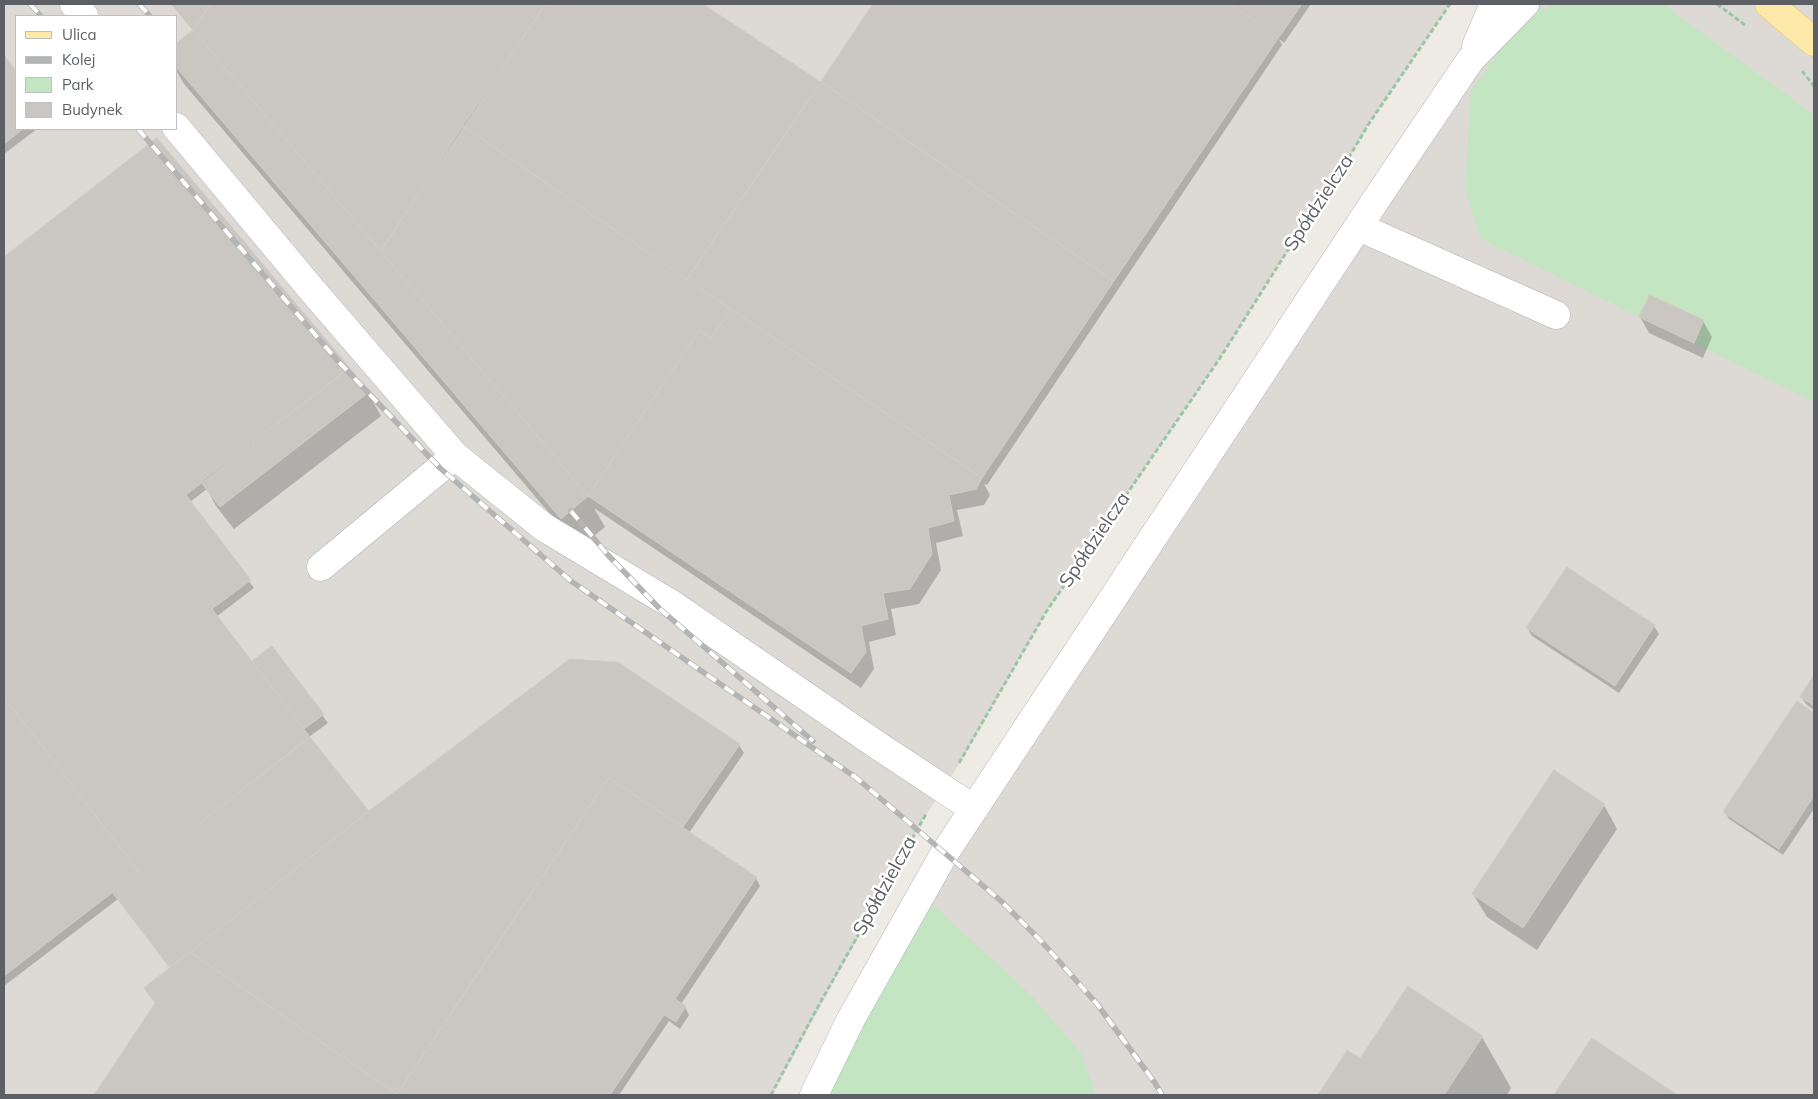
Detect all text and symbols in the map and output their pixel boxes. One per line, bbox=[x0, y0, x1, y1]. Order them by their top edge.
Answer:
legend bbox=[15, 15, 178, 130]
text: Ulica bbox=[62, 25, 96, 44]
text: Kolej bbox=[62, 50, 95, 69]
text: Park bbox=[62, 75, 94, 94]
text: Budynek bbox=[62, 100, 123, 119]
street label: Spółdzielcza bbox=[1280, 151, 1358, 255]
street label: Spółdzielcza bbox=[1055, 488, 1135, 592]
street label: Spółdzielcza bbox=[848, 832, 922, 940]

